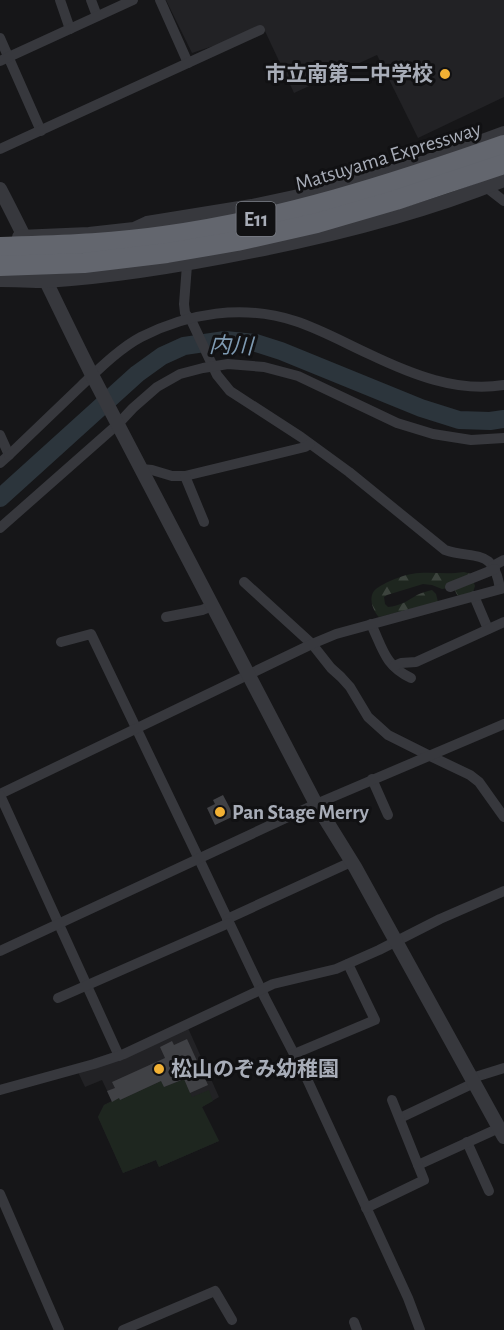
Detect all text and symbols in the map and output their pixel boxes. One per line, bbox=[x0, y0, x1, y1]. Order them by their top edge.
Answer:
place label: 市立南第二中学校 bbox=[265, 63, 433, 85]
marker: 市立南第二中学校 bbox=[438, 67, 452, 81]
street label: Matsuyama Expressway bbox=[293, 118, 484, 195]
road number: E11 bbox=[236, 202, 276, 236]
water label: 内川 bbox=[209, 333, 255, 358]
place label: Pan Stage Merry bbox=[232, 802, 370, 823]
marker: Pan Stage Merry bbox=[213, 805, 227, 819]
place label: 松山のぞみ幼稚園 bbox=[171, 1058, 339, 1080]
marker: 松山のぞみ幼稚園 bbox=[152, 1062, 166, 1076]

